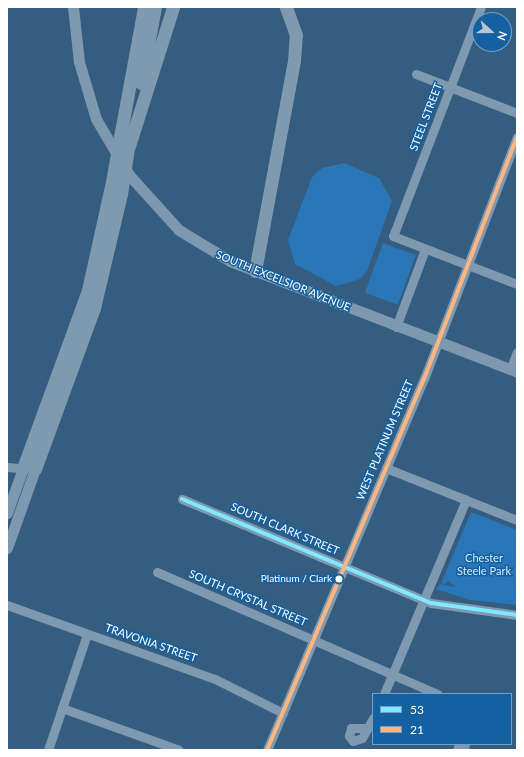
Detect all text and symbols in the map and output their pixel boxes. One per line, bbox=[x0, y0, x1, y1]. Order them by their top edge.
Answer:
north arrow bbox=[472, 12, 512, 52]
text: N bbox=[495, 30, 510, 42]
street label: STEEL STREET bbox=[407, 81, 445, 153]
street label: SOUTH EXCELSIOR AVENUE bbox=[214, 248, 352, 314]
street label: WEST PLATINUM STREET bbox=[354, 378, 416, 502]
street label: SOUTH CLARK STREET bbox=[229, 500, 341, 558]
park label: Chester Steele Park bbox=[457, 552, 511, 578]
street label: SOUTH CRYSTAL STREET bbox=[187, 567, 309, 629]
place label: Platinum / Clark bbox=[261, 573, 332, 585]
marker: Platinum / Clark bbox=[334, 574, 344, 584]
street label: TRAVONIA STREET bbox=[103, 621, 199, 665]
legend bbox=[372, 693, 512, 745]
text: 53 bbox=[410, 702, 424, 717]
text: 21 bbox=[410, 722, 424, 737]

